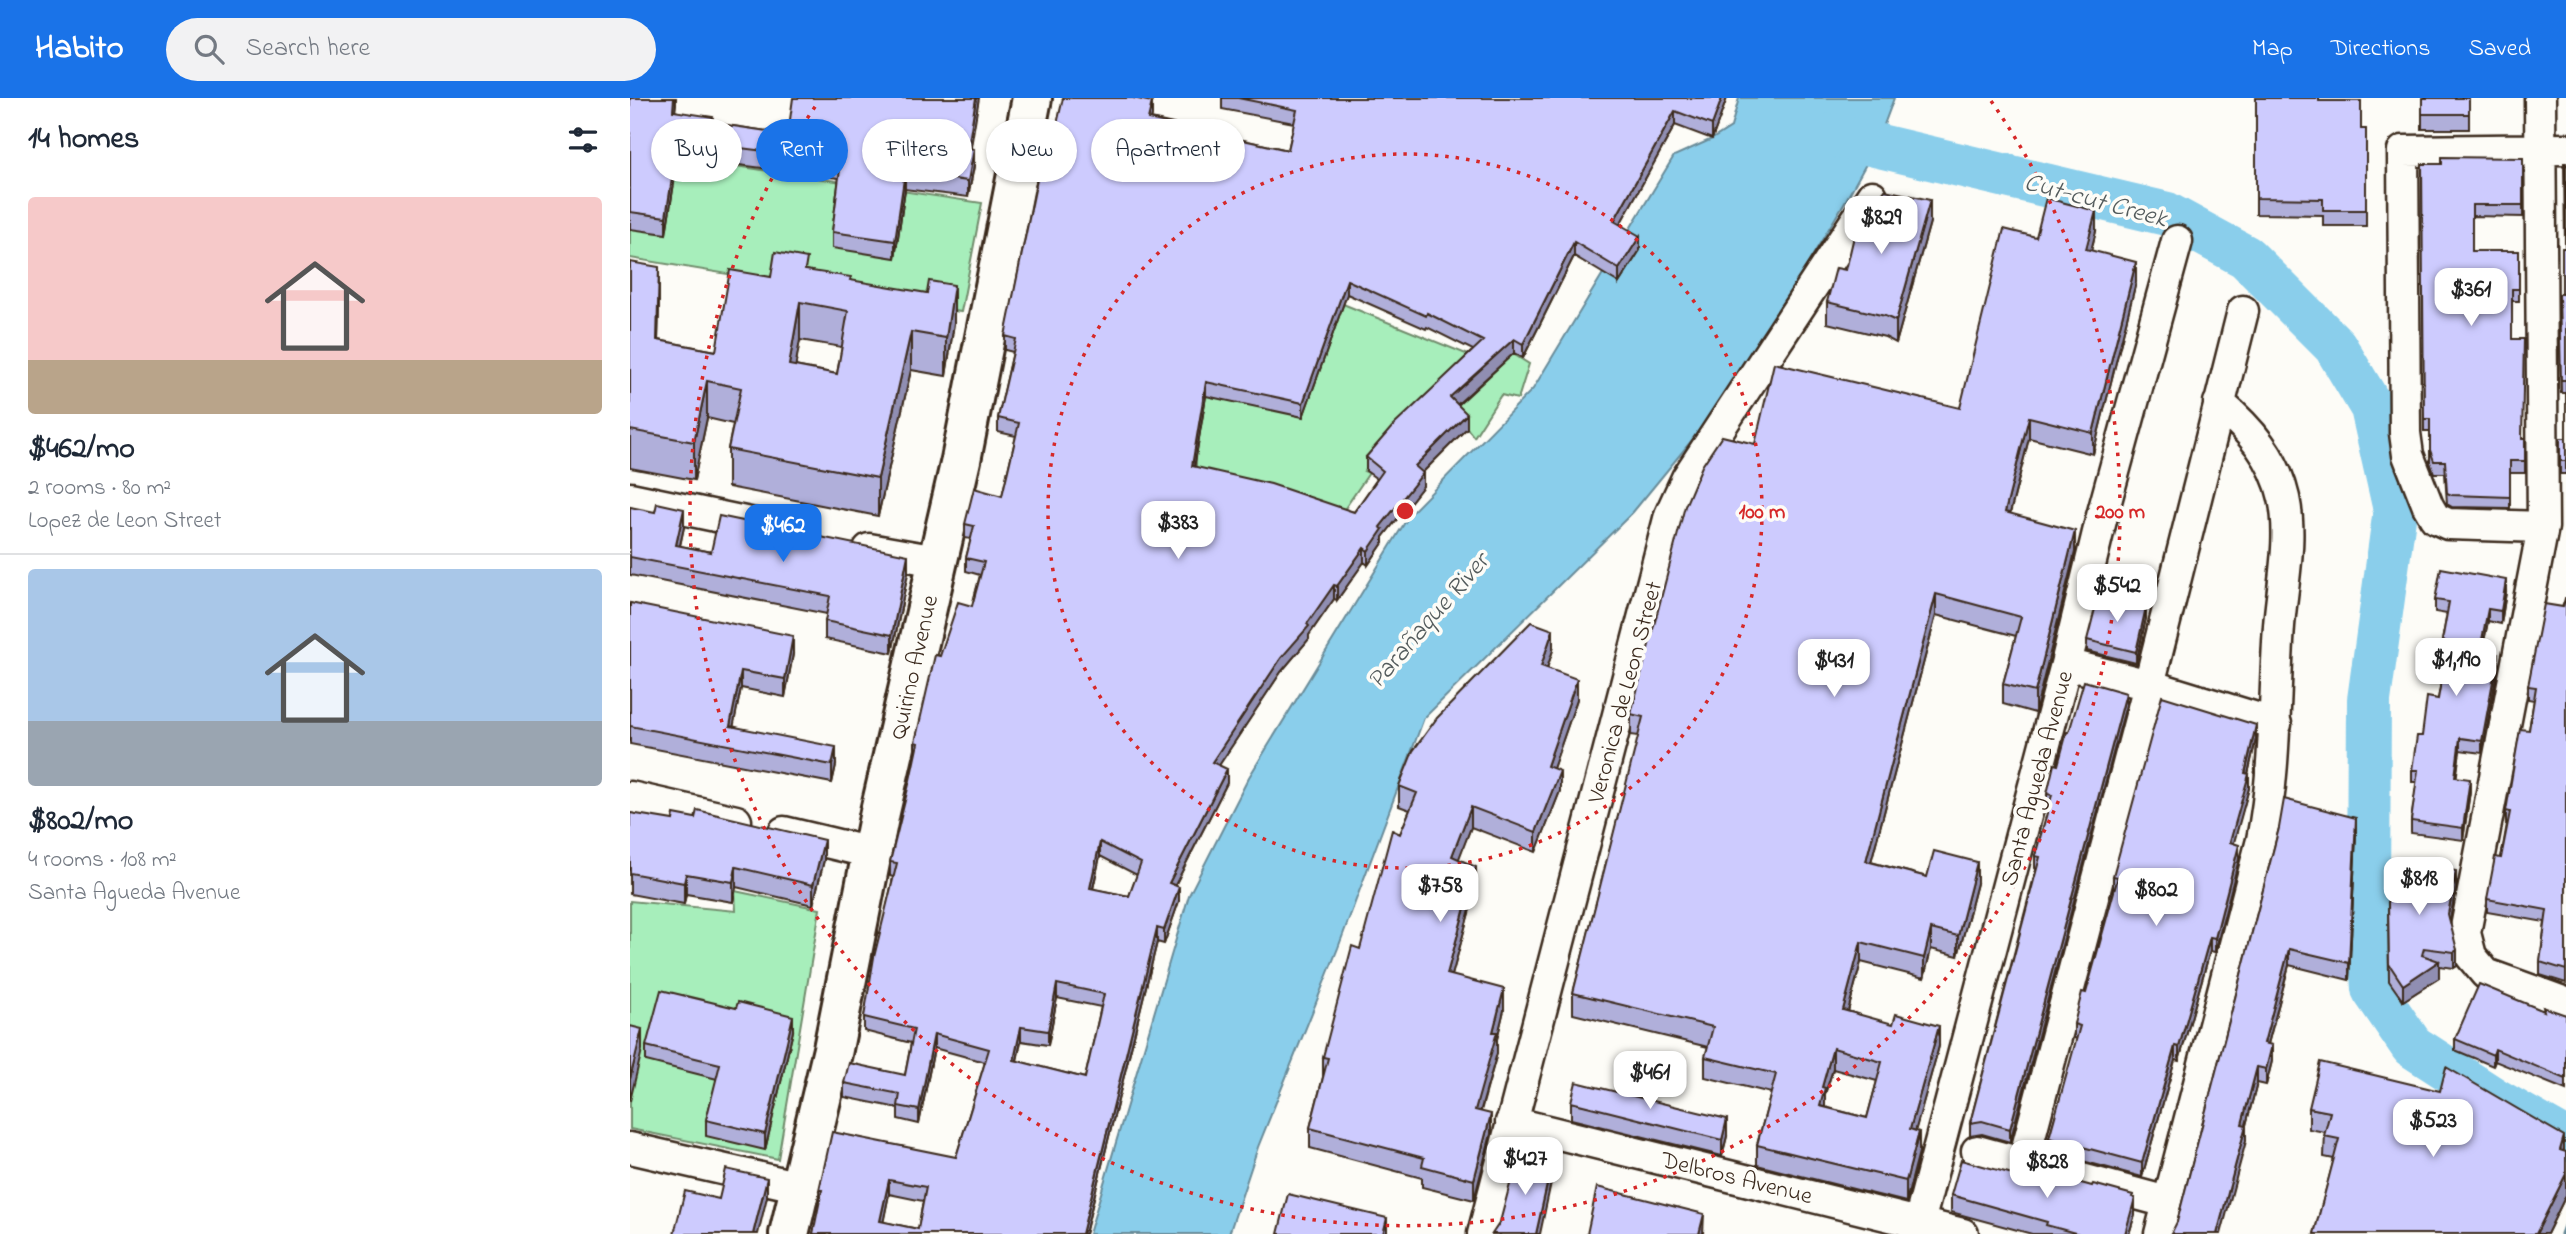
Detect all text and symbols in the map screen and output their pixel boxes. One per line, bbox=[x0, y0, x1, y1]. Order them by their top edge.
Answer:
search box bbox=[166, 18, 656, 81]
text: Habito bbox=[35, 25, 124, 73]
icon: search bbox=[190, 30, 228, 68]
text: Search here bbox=[246, 30, 370, 68]
text: Map bbox=[2252, 32, 2293, 67]
text: Directions bbox=[2331, 32, 2430, 67]
text: Saved bbox=[2468, 32, 2531, 67]
text: 14 homes bbox=[28, 118, 139, 162]
chip: Buy bbox=[651, 119, 742, 182]
chip: Rent bbox=[756, 119, 848, 182]
chip: Filters bbox=[862, 119, 972, 182]
chip: New bbox=[986, 119, 1077, 182]
chip: Apartment bbox=[1091, 119, 1245, 182]
icon: filters bbox=[564, 121, 602, 159]
water label: Cut-cut Creek bbox=[2020, 165, 2172, 240]
pin: $829 bbox=[1840, 197, 1922, 256]
text: $829 bbox=[1861, 202, 1901, 235]
icon: home bbox=[252, 243, 378, 369]
pin: $361 bbox=[2430, 268, 2512, 328]
text: $361 bbox=[2451, 274, 2491, 307]
text: $462/mo bbox=[28, 428, 135, 472]
text: 2 rooms · 80 m² bbox=[28, 472, 171, 505]
text: 100 m bbox=[1739, 498, 1785, 528]
text: 200 m bbox=[2094, 498, 2145, 528]
centre of rings bbox=[1393, 499, 1417, 523]
pin: $383 bbox=[1137, 502, 1219, 561]
pin: $462 bbox=[742, 504, 824, 564]
text: Lopez de Leon Street bbox=[28, 505, 221, 538]
text: $383 bbox=[1157, 507, 1199, 540]
text: $462 bbox=[761, 510, 805, 543]
water label: Parañaque River bbox=[1359, 543, 1501, 699]
pin: $542 bbox=[2076, 564, 2158, 624]
text: $542 bbox=[2093, 570, 2141, 603]
street label: Veronica de Leon Street bbox=[1580, 578, 1673, 808]
street label: Quirino Avenue bbox=[882, 592, 949, 743]
icon: home bbox=[252, 615, 378, 741]
pin: $1,190 bbox=[2399, 638, 2513, 698]
pin: $431 bbox=[1793, 640, 1875, 699]
text: $1,190 bbox=[2431, 644, 2481, 677]
text: $431 bbox=[1814, 645, 1854, 678]
street label: Santa Agueda Avenue bbox=[1993, 667, 2084, 890]
text: $802/mo bbox=[28, 800, 133, 844]
text: 4 rooms · 108 m² bbox=[28, 844, 177, 877]
pin: $818 bbox=[2378, 858, 2460, 917]
text: $818 bbox=[2400, 863, 2438, 896]
pin: $758 bbox=[1399, 864, 1481, 924]
pin: $802 bbox=[2115, 868, 2197, 928]
text: $758 bbox=[1417, 870, 1463, 903]
text: $802 bbox=[2134, 874, 2178, 907]
text: Santa Agueda Avenue bbox=[28, 877, 240, 910]
pin: $461 bbox=[1609, 1052, 1691, 1111]
text: $461 bbox=[1630, 1057, 1670, 1090]
pin: $523 bbox=[2392, 1100, 2474, 1159]
text: $523 bbox=[2409, 1105, 2457, 1138]
pin: $427 bbox=[1484, 1138, 1566, 1197]
pin: $828 bbox=[2006, 1140, 2088, 1200]
text: $427 bbox=[1503, 1143, 1547, 1176]
street label: Delbros Avenue bbox=[1656, 1143, 1816, 1215]
text: $828 bbox=[2026, 1146, 2068, 1179]

